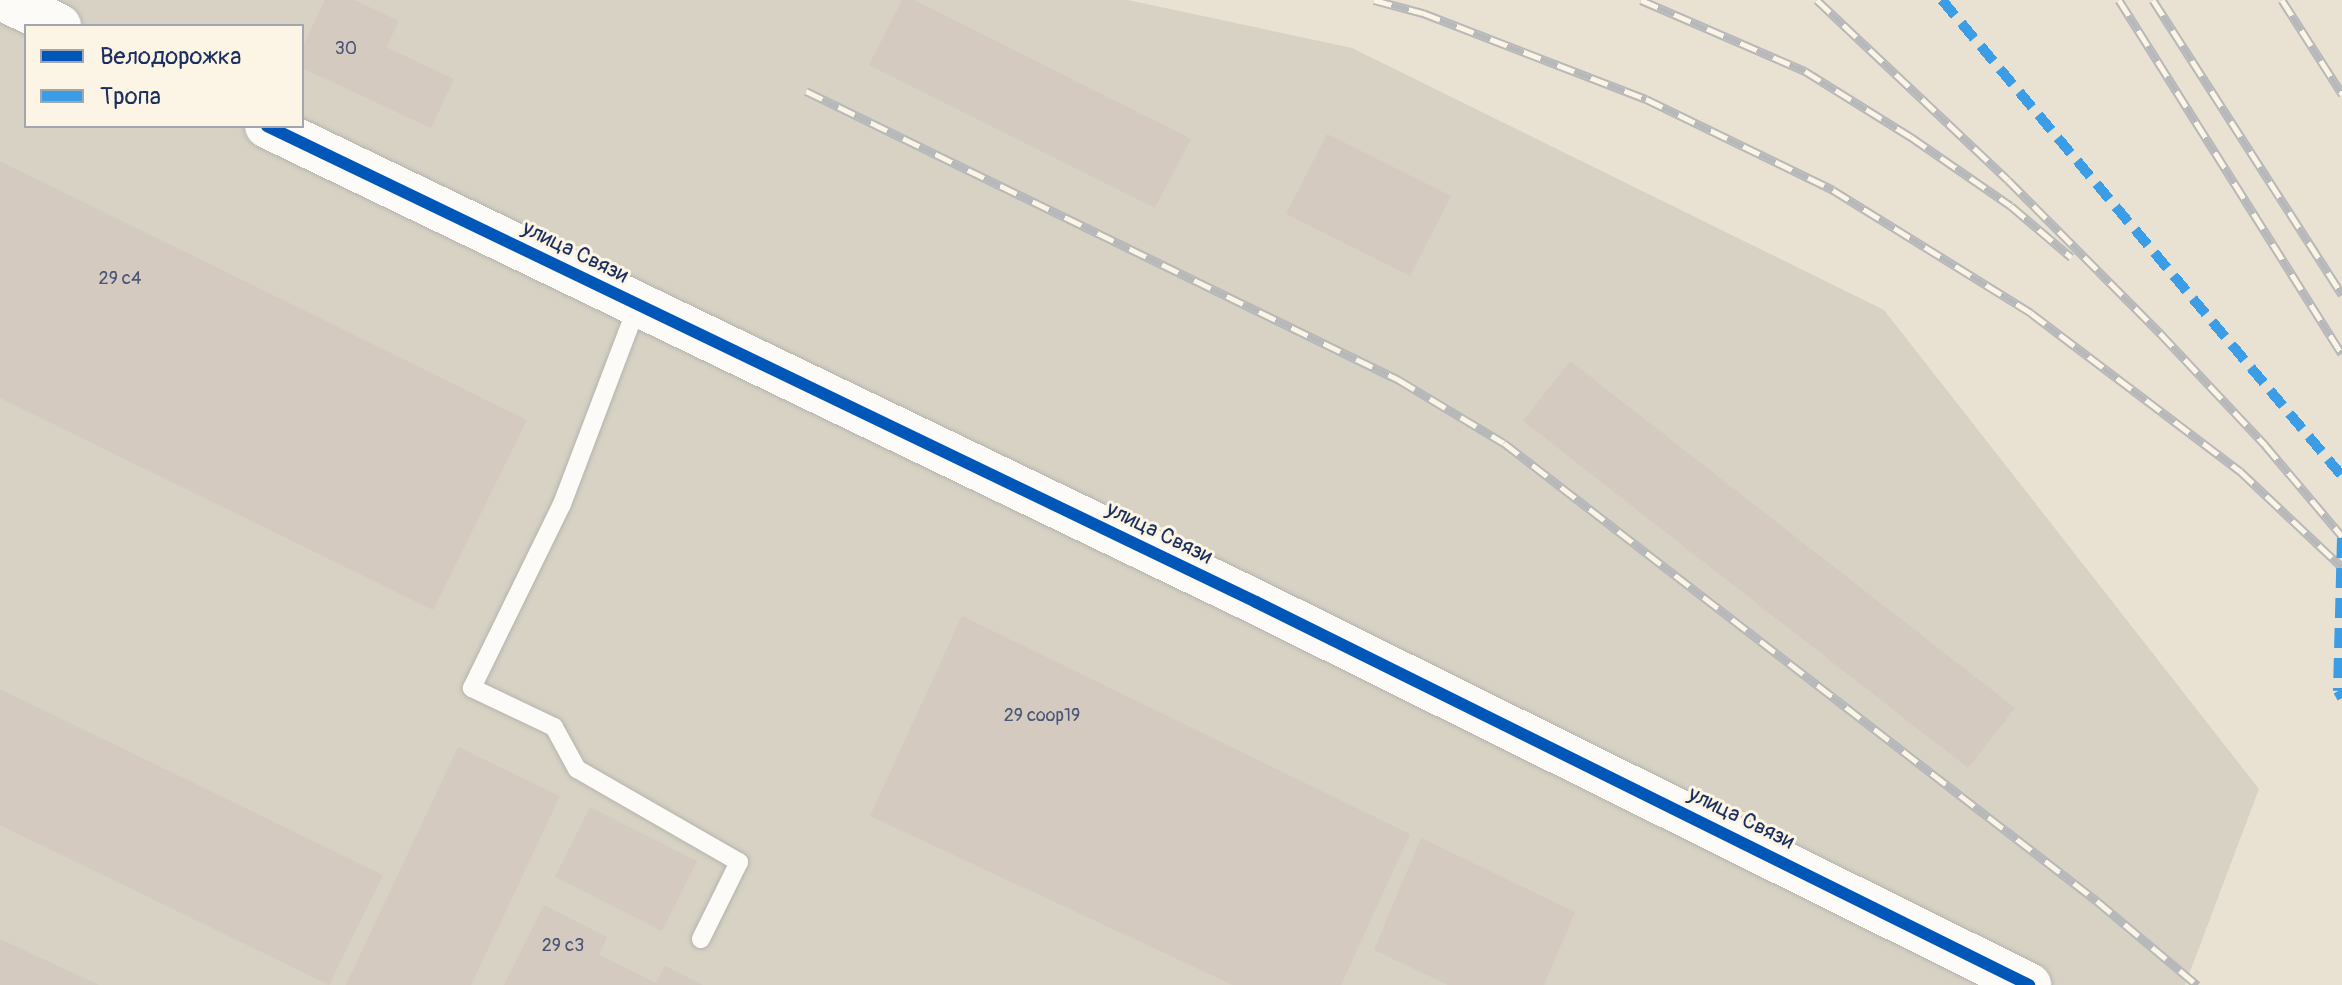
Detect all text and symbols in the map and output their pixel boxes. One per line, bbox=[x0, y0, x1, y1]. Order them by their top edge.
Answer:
legend bbox=[24, 24, 304, 128]
house number: 30 bbox=[335, 38, 357, 60]
text: Велодорожка bbox=[100, 42, 241, 71]
text: Тропа bbox=[100, 82, 161, 111]
street label: улица Связи bbox=[518, 215, 632, 289]
house number: 29 с4 bbox=[99, 268, 141, 290]
street label: улица Связи bbox=[1102, 496, 1216, 570]
house number: 29 соор19 bbox=[1004, 705, 1080, 727]
street label: улица Связи bbox=[1684, 781, 1798, 855]
house number: 29 с3 bbox=[542, 935, 584, 957]

